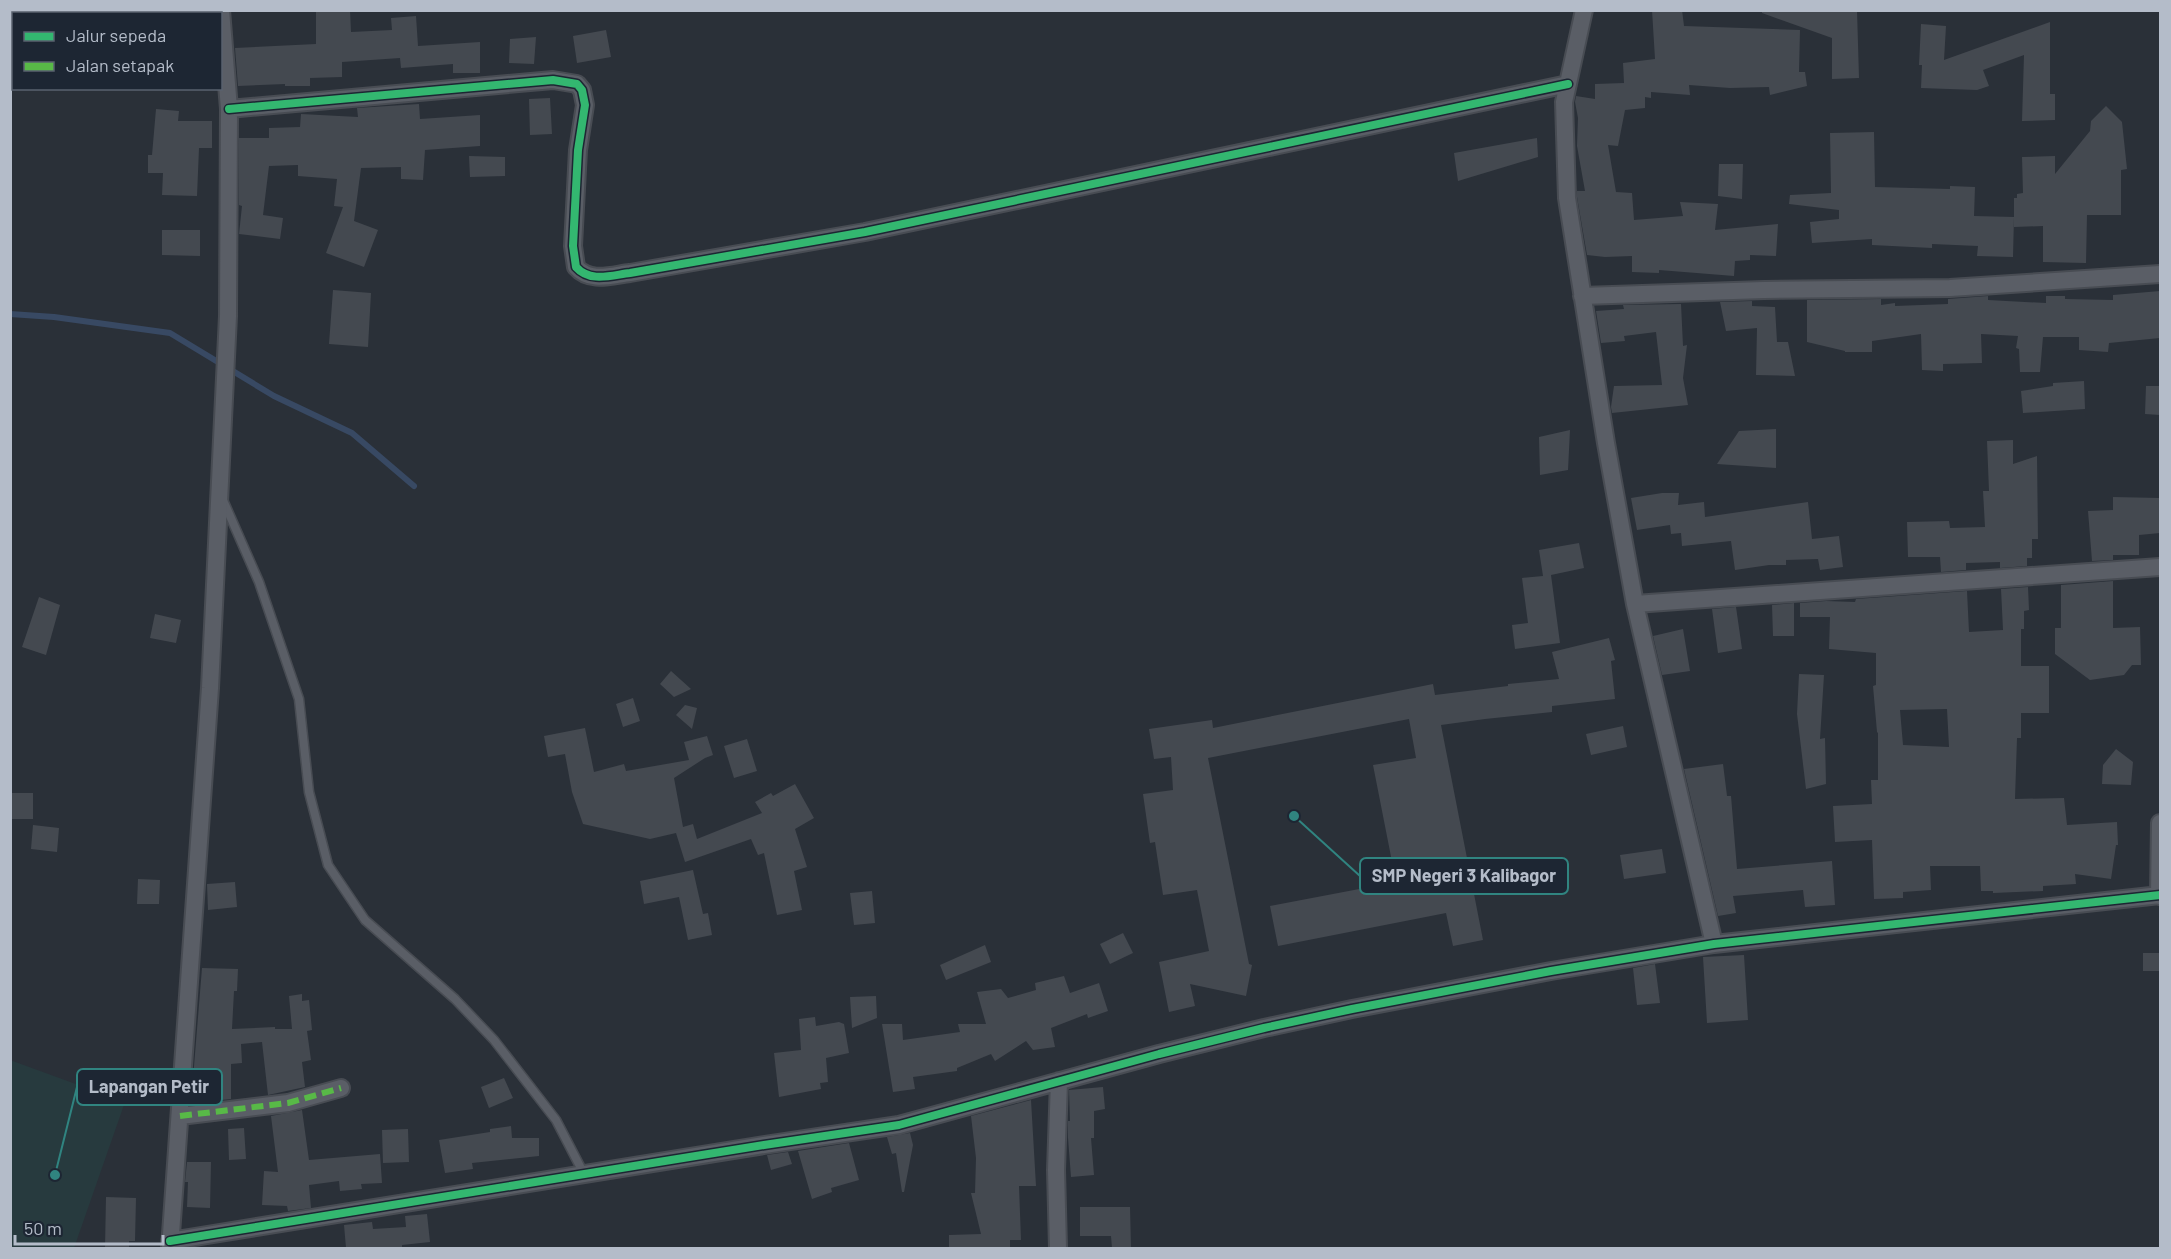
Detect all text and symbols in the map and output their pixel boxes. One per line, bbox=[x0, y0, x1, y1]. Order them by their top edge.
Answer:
legend bbox=[12, 12, 222, 90]
text: Jalur sepeda bbox=[66, 24, 166, 46]
text: Jalan setapak bbox=[66, 54, 174, 76]
callout: SMP Negeri 3 Kalibagor bbox=[1360, 858, 1568, 894]
text: SMP Negeri 3 Kalibagor bbox=[1372, 864, 1556, 886]
callout: Lapangan Petir bbox=[77, 1069, 222, 1105]
text: Lapangan Petir bbox=[89, 1075, 209, 1097]
scale bar bbox=[15, 1208, 164, 1246]
text: 50 m bbox=[24, 1217, 62, 1239]

